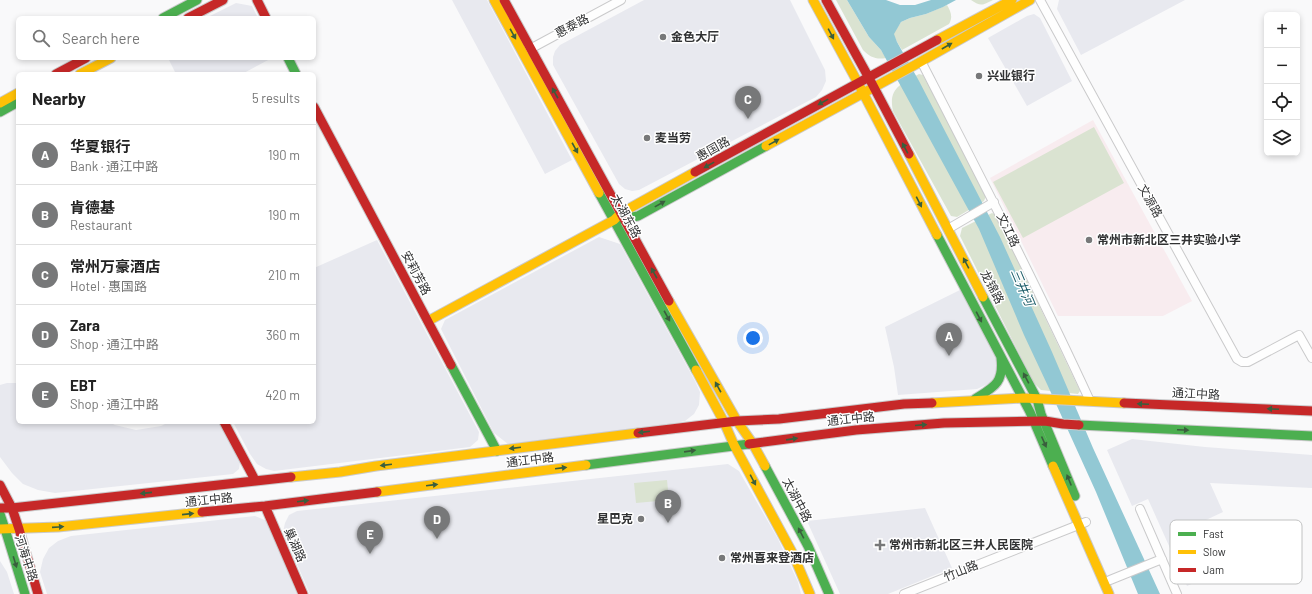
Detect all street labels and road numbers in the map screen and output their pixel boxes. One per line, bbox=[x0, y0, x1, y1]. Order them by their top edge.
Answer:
street label: 惠泰路 bbox=[552, 10, 591, 40]
street label: 惠国路 bbox=[693, 133, 732, 163]
street label: 文源路 bbox=[1136, 181, 1166, 220]
street label: 太湖东路 bbox=[609, 191, 645, 240]
street label: 文江路 bbox=[995, 210, 1023, 249]
street label: 安莉芳路 bbox=[399, 248, 434, 297]
street label: 龙锦路 bbox=[978, 267, 1008, 306]
street label: 通江中路 bbox=[1172, 385, 1220, 401]
street label: 通江中路 bbox=[826, 409, 876, 427]
street label: 通江中路 bbox=[505, 449, 555, 469]
street label: 太湖中路 bbox=[780, 475, 815, 524]
street label: 通江中路 bbox=[184, 490, 234, 508]
street label: 巢湖路 bbox=[282, 525, 310, 564]
street label: 河海中路 bbox=[13, 533, 41, 583]
street label: 竹山路 bbox=[941, 557, 980, 583]

